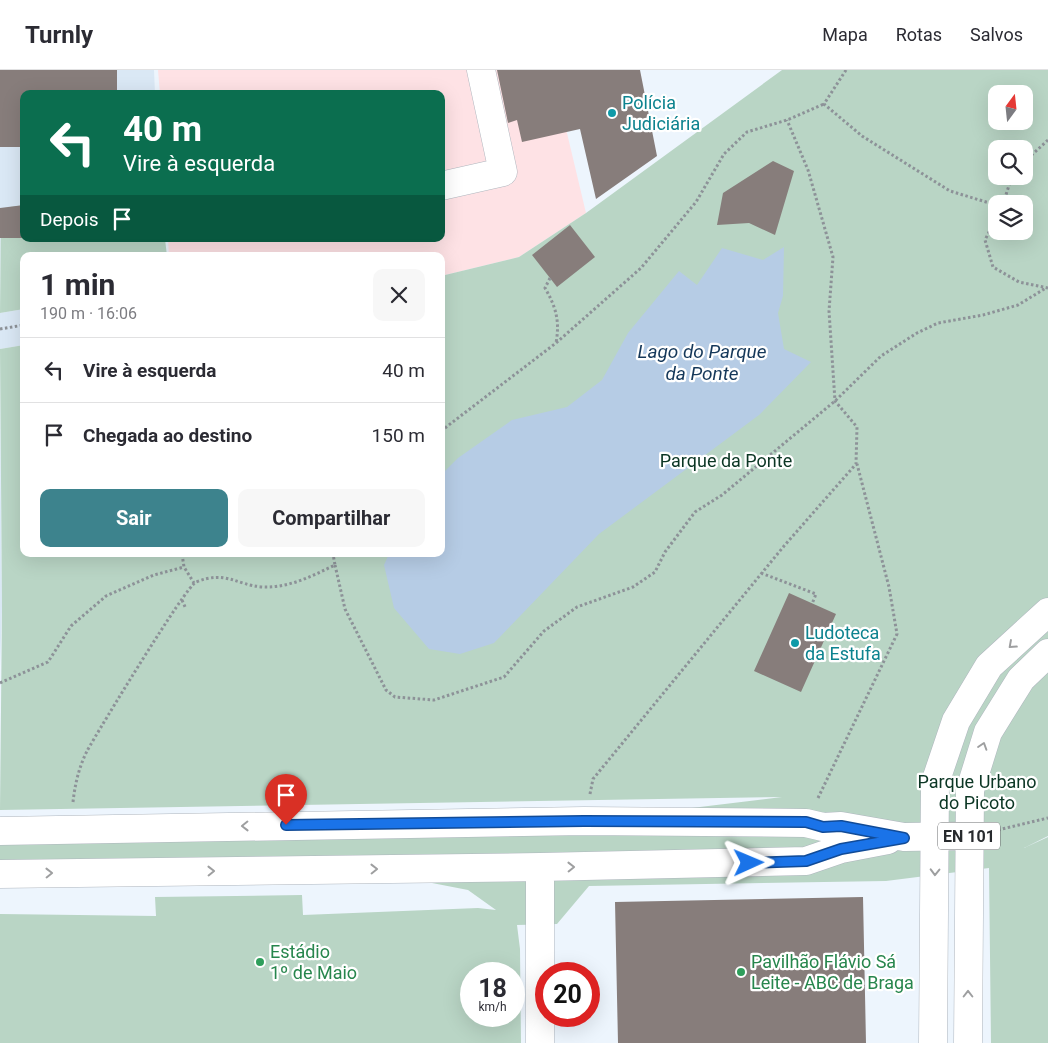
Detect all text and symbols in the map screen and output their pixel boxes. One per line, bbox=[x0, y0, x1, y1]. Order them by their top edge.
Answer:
text: Turnly bbox=[25, 21, 93, 49]
text: Mapa bbox=[822, 24, 868, 45]
text: Rotas bbox=[896, 24, 942, 45]
text: Salvos bbox=[970, 24, 1023, 45]
north arrow bbox=[988, 85, 1032, 130]
map controls bbox=[988, 85, 1033, 240]
place label: Polícia Judiciária bbox=[622, 92, 700, 134]
marker: Polícia Judiciária bbox=[606, 107, 618, 119]
text: 40 m bbox=[123, 109, 202, 150]
icon: left bbox=[40, 110, 105, 175]
button: search bbox=[988, 140, 1033, 185]
text: Vire à esquerda bbox=[123, 151, 275, 176]
button: layers bbox=[988, 195, 1033, 240]
icon: arrive bbox=[108, 205, 136, 233]
text: Depois bbox=[40, 208, 98, 231]
text: 1 min bbox=[40, 267, 115, 302]
button: close bbox=[373, 269, 425, 321]
text: 190 m · 16:06 bbox=[40, 304, 137, 323]
water label: Lago do Parque da Ponte bbox=[637, 340, 767, 385]
icon: left bbox=[40, 356, 68, 384]
text: Vire à esquerda bbox=[83, 359, 216, 382]
text: 40 m bbox=[382, 359, 425, 382]
icon: arrive bbox=[40, 421, 68, 449]
text: Chegada ao destino bbox=[83, 424, 252, 447]
text: 150 m bbox=[372, 424, 425, 447]
park label: Parque da Ponte bbox=[660, 450, 792, 471]
button: Sair bbox=[40, 489, 228, 547]
button: Compartilhar bbox=[238, 489, 425, 547]
place label: Ludoteca da Estufa bbox=[805, 622, 881, 664]
marker: Ludoteca da Estufa bbox=[789, 637, 801, 649]
one-way arrow bbox=[1009, 639, 1018, 648]
one-way arrow bbox=[978, 743, 988, 751]
park label: Parque Urbano do Picoto bbox=[917, 771, 1037, 813]
pin bbox=[265, 774, 307, 825]
icon: arrive bbox=[272, 781, 300, 809]
one-way arrow bbox=[241, 821, 248, 831]
road number: EN 101 bbox=[938, 822, 1000, 849]
position arrow bbox=[722, 836, 774, 888]
one-way arrow bbox=[567, 861, 575, 872]
one-way arrow bbox=[370, 864, 378, 874]
one-way arrow bbox=[208, 866, 215, 876]
one-way arrow bbox=[45, 868, 53, 878]
one-way arrow bbox=[930, 869, 940, 877]
place label: Estádio 1º de Maio bbox=[270, 941, 357, 983]
place label: Pavilhão Flávio Sá Leite - ABC de Braga bbox=[751, 951, 914, 993]
marker: Estádio 1º de Maio bbox=[254, 956, 266, 968]
speed limit sign: 20 bbox=[535, 962, 600, 1027]
marker: Pavilhão Flávio Sá Leite - ABC de Braga bbox=[735, 966, 747, 978]
text: 18 bbox=[478, 974, 507, 1003]
one-way arrow bbox=[963, 990, 973, 998]
text: km/h bbox=[478, 1000, 507, 1014]

